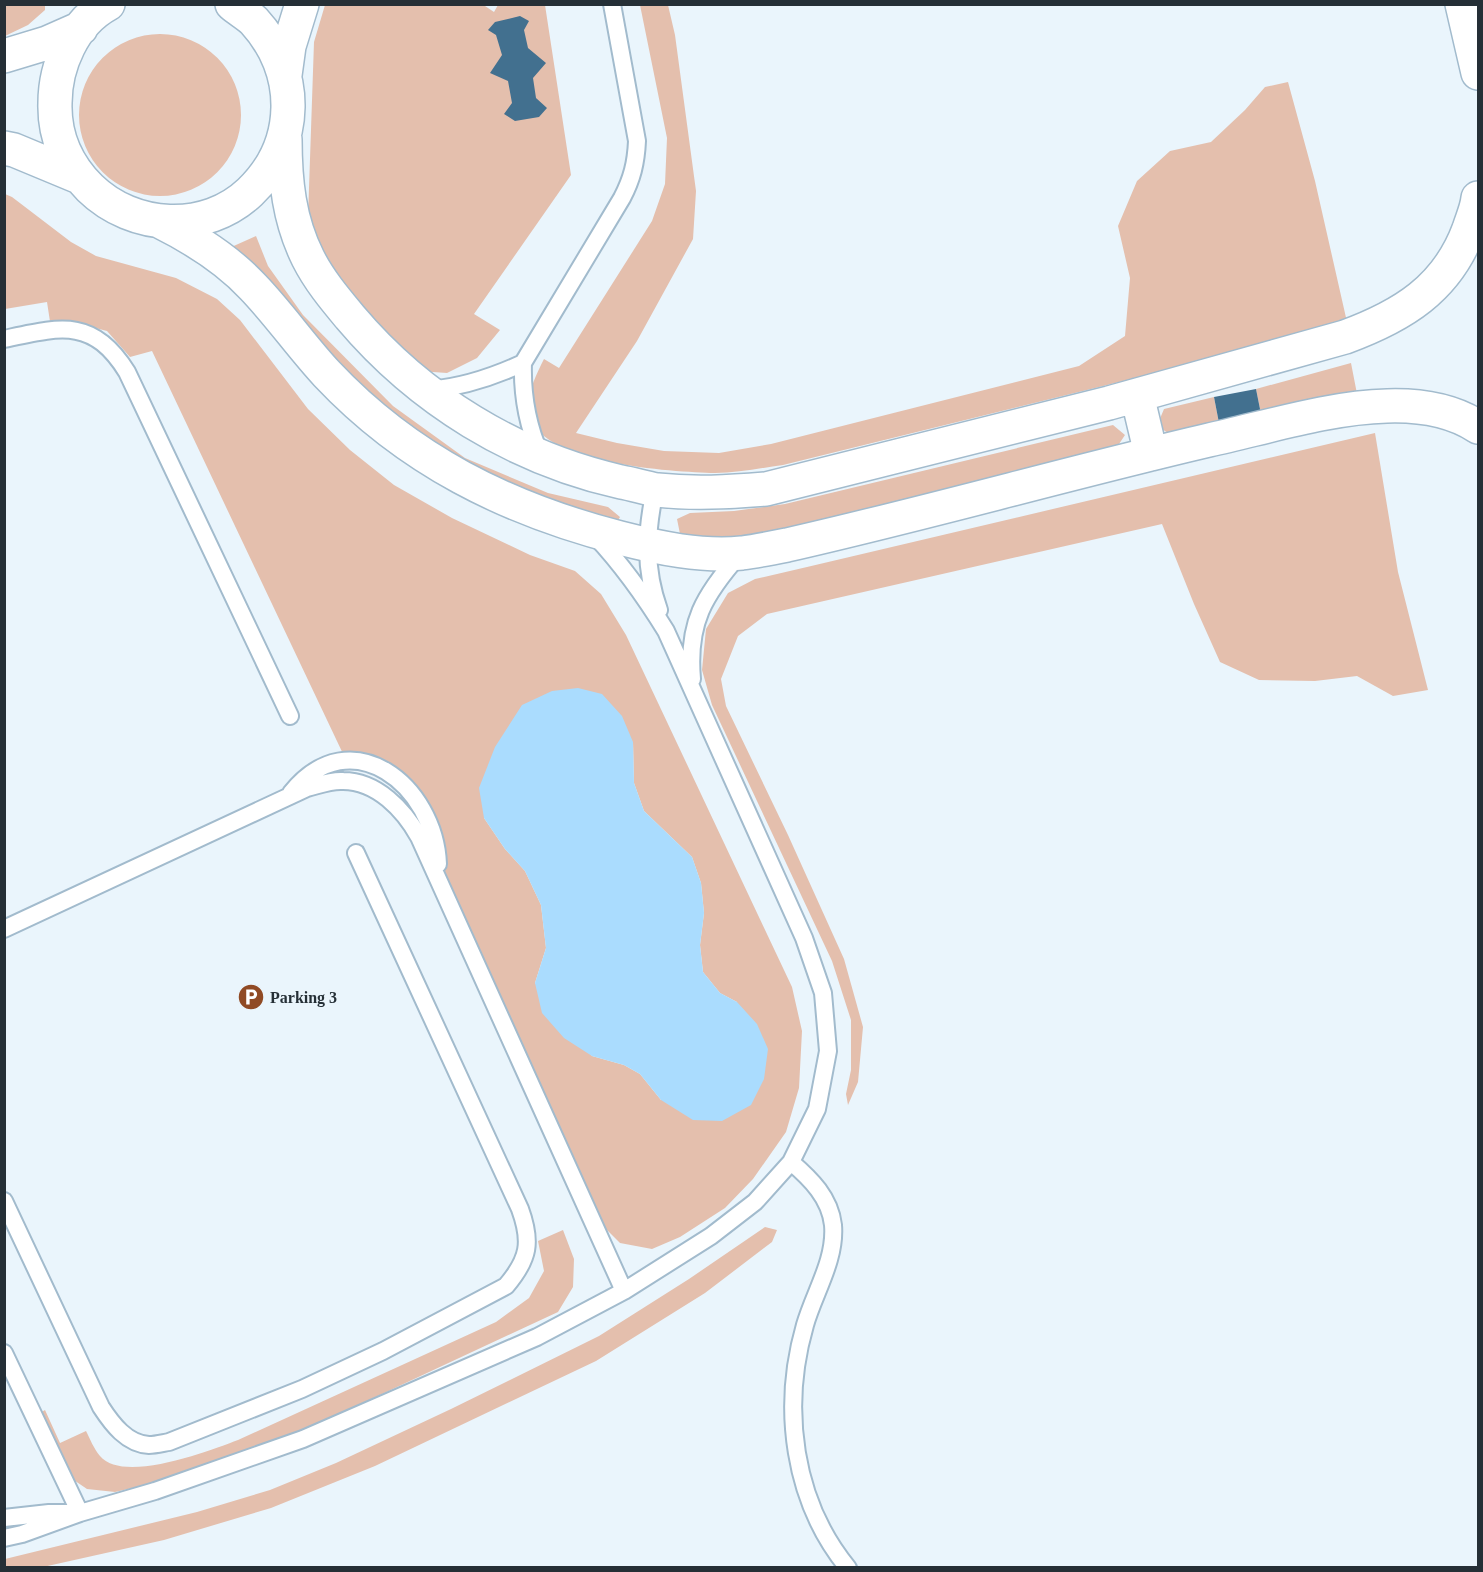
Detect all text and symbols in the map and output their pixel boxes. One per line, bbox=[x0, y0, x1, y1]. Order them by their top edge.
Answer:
parking icon: Parking 3 bbox=[236, 982, 266, 1012]
place label: Parking 3 bbox=[270, 989, 337, 1007]

